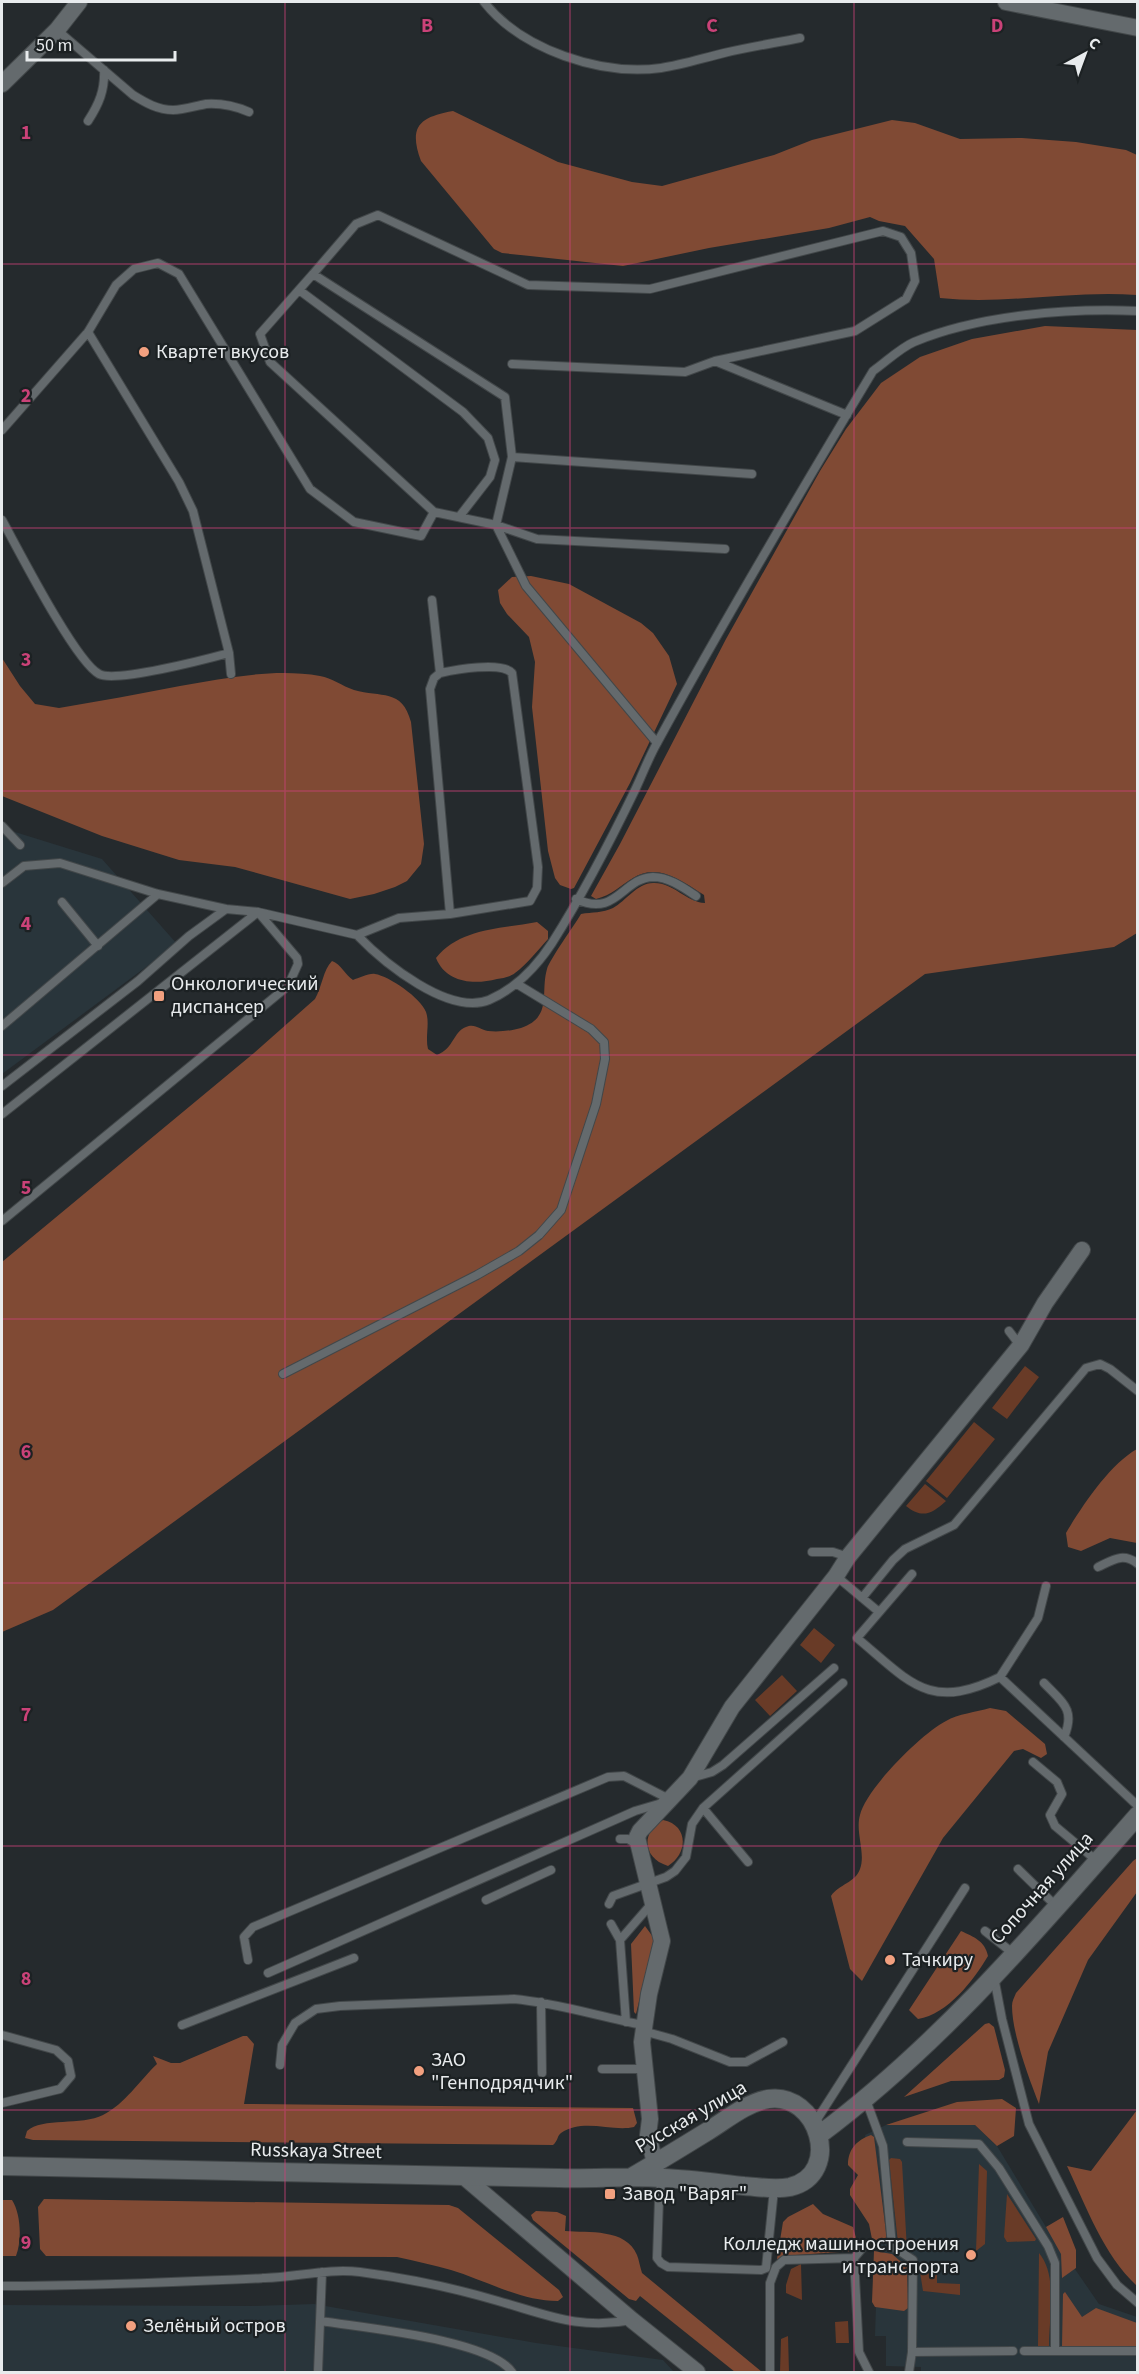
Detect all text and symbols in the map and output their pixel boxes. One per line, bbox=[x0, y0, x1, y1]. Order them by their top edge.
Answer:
text: B bbox=[421, 12, 433, 40]
text: C bbox=[706, 12, 718, 40]
text: D bbox=[991, 12, 1003, 40]
scale bar bbox=[27, 24, 176, 62]
north arrow bbox=[1055, 24, 1115, 84]
text: С bbox=[1083, 32, 1105, 55]
text: 50 m bbox=[36, 33, 72, 58]
text: 1 bbox=[21, 119, 31, 147]
place label: Квартет вкусов bbox=[156, 338, 289, 366]
marker: Квартет вкусов bbox=[137, 345, 151, 359]
text: 2 bbox=[21, 382, 31, 410]
text: 3 bbox=[21, 646, 31, 674]
text: 4 bbox=[21, 910, 32, 938]
place label: Онкологический диспансер bbox=[171, 970, 319, 1021]
marker: Онкологический диспансер bbox=[152, 989, 166, 1003]
text: 5 bbox=[21, 1174, 31, 1202]
text: 6 bbox=[21, 1438, 31, 1466]
text: 7 bbox=[21, 1701, 31, 1729]
street label: Сопочная улица bbox=[984, 1826, 1100, 1950]
place label: Тачкиру bbox=[902, 1946, 974, 1974]
marker: Тачкиру bbox=[883, 1953, 897, 1967]
text: 8 bbox=[21, 1965, 31, 1993]
place label: ЗАО "Генподрядчик" bbox=[431, 2046, 573, 2097]
marker: ЗАО "Генподрядчик" bbox=[412, 2064, 426, 2078]
street label: Русская улица bbox=[630, 2074, 752, 2160]
street label: Russkaya Street bbox=[250, 2136, 382, 2166]
place label: Завод "Варяг" bbox=[622, 2180, 747, 2208]
marker: Завод "Варяг" bbox=[603, 2187, 617, 2201]
text: 9 bbox=[21, 2229, 31, 2257]
place label: Колледж машиностроения и транспорта bbox=[723, 2230, 959, 2281]
marker: Колледж машиностроения и транспорта bbox=[964, 2248, 978, 2262]
place label: Зелёный остров bbox=[143, 2312, 286, 2340]
marker: Зелёный остров bbox=[124, 2319, 138, 2333]

